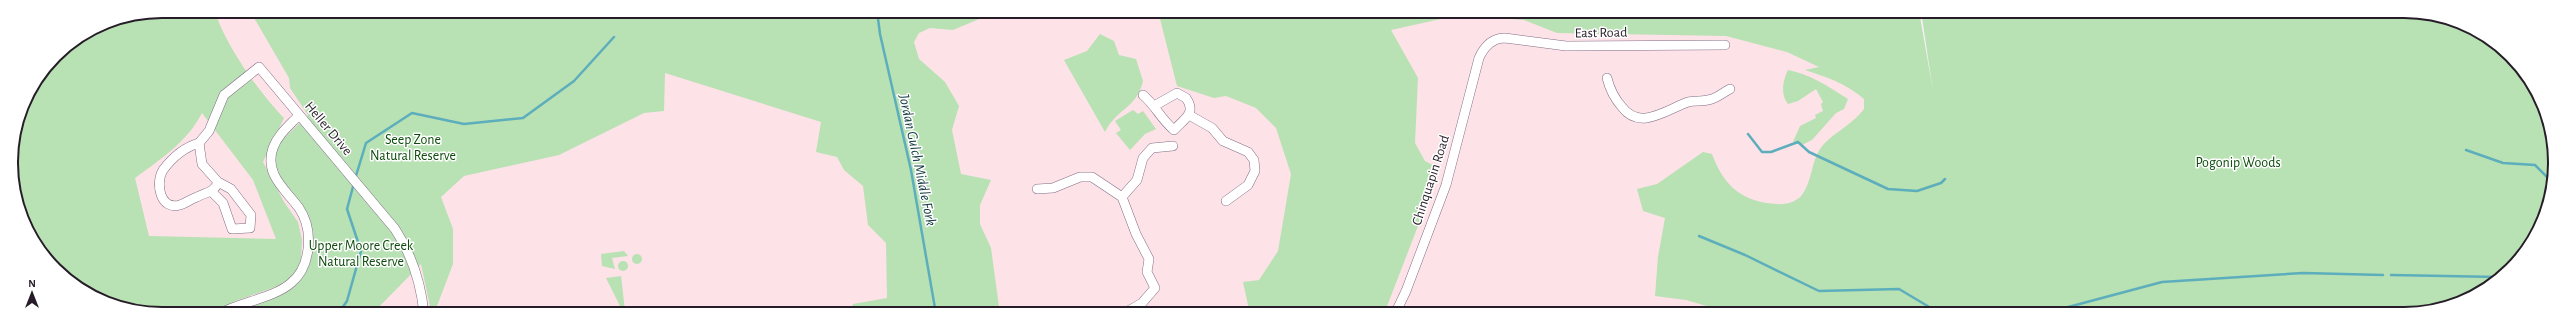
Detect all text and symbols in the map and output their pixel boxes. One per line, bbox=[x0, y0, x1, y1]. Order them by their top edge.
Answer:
street label: East Road bbox=[1575, 26, 1628, 40]
water label: Jordan Gulch Middle Fork bbox=[896, 92, 939, 227]
street label: Heller Drive bbox=[302, 99, 355, 158]
park label: Seep Zone Natural Reserve bbox=[370, 133, 456, 163]
street label: Chinquapin Road bbox=[1410, 134, 1452, 227]
park label: Pogonip Woods bbox=[2195, 156, 2281, 170]
park label: Upper Moore Creek Natural Reserve bbox=[309, 239, 414, 269]
north arrow bbox=[12, 273, 52, 313]
text: N bbox=[28, 278, 36, 289]

